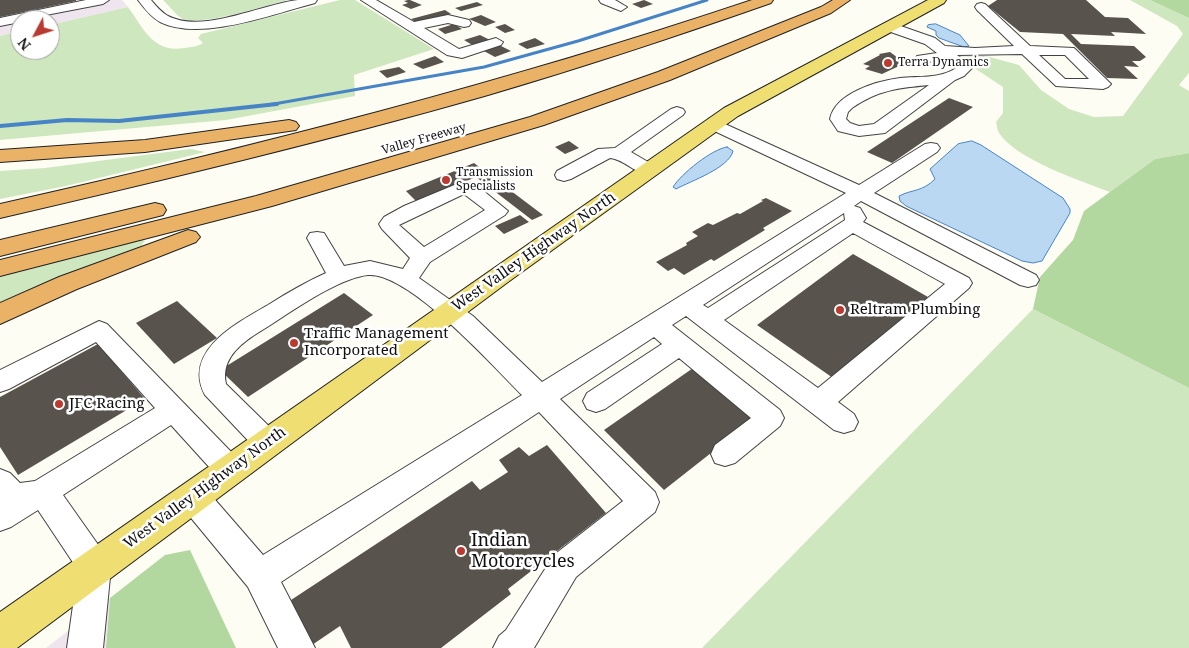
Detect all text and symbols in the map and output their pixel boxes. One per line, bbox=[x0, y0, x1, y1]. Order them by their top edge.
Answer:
north arrow bbox=[10, 10, 60, 60]
text: N bbox=[13, 34, 35, 55]
place label: Terra Dynamics bbox=[898, 56, 989, 70]
marker: Terra Dynamics bbox=[882, 57, 894, 69]
street label: Valley Freeway bbox=[380, 120, 468, 158]
place label: Transmission Specialists bbox=[456, 166, 533, 194]
marker: Transmission Specialists bbox=[440, 174, 452, 186]
street label: West Valley Highway North bbox=[449, 188, 619, 316]
place label: Reltram Plumbing bbox=[850, 301, 980, 319]
marker: Reltram Plumbing bbox=[834, 304, 846, 316]
place label: Traffic Management Incorporated bbox=[304, 325, 449, 360]
marker: Traffic Management Incorporated bbox=[288, 337, 300, 349]
place label: JFC Racing bbox=[69, 395, 145, 413]
marker: JFC Racing bbox=[53, 398, 65, 410]
street label: West Valley Highway North bbox=[120, 423, 290, 553]
place label: Indian Motorcycles bbox=[471, 530, 575, 572]
marker: Indian Motorcycles bbox=[455, 545, 467, 557]

